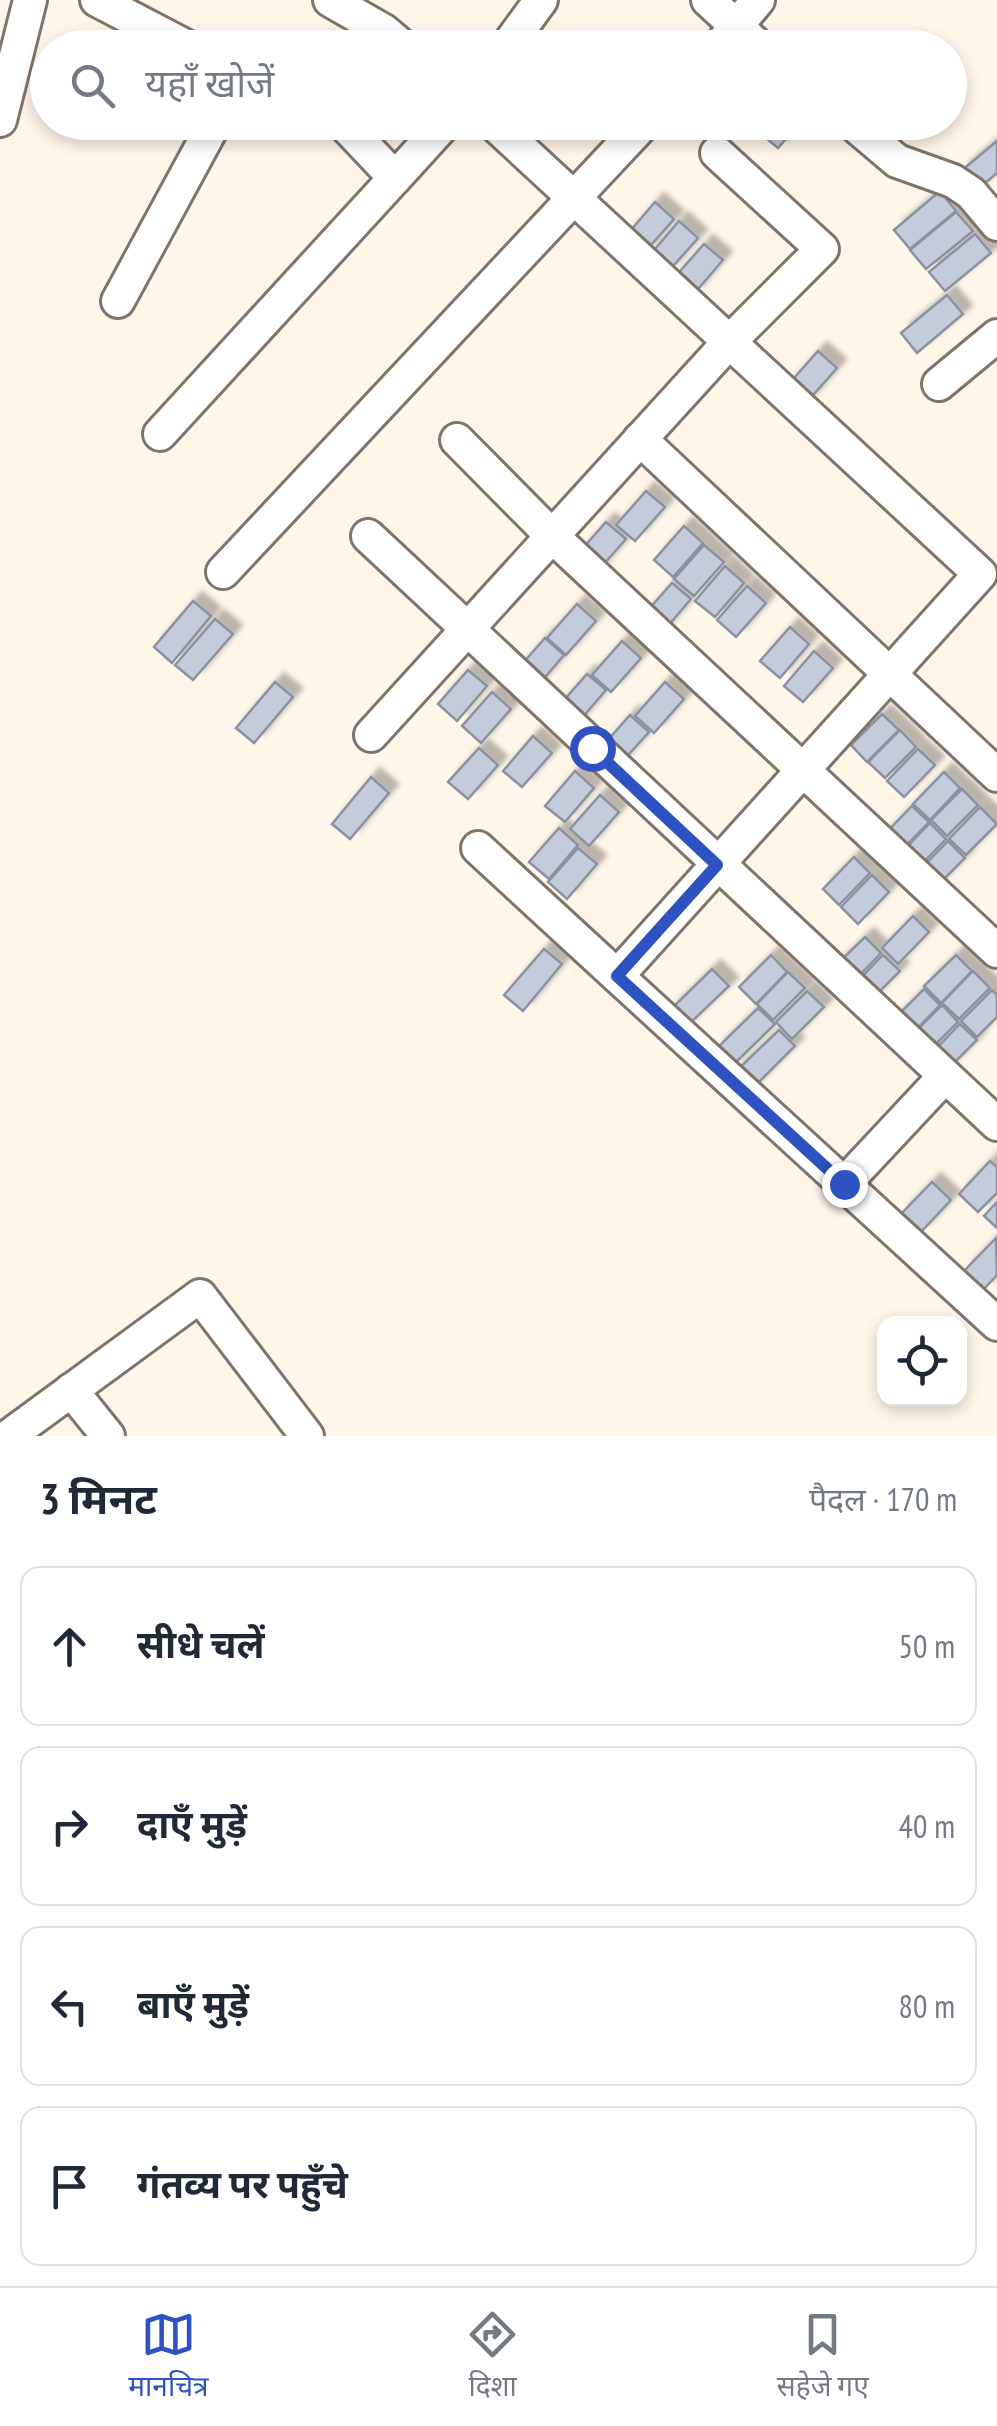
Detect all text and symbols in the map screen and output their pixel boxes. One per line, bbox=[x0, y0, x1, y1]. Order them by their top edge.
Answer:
search box bbox=[30, 30, 967, 140]
icon: search bbox=[65, 58, 120, 113]
text: यहाँ खोजें bbox=[145, 58, 274, 107]
route start bbox=[570, 726, 616, 772]
route end bbox=[822, 1162, 868, 1208]
map controls bbox=[877, 1316, 967, 1406]
button: locate bbox=[877, 1316, 967, 1406]
text: 3 मिनट bbox=[40, 1471, 157, 1526]
text: पैदल · 170 m bbox=[809, 1478, 957, 1520]
icon: ahead bbox=[42, 1619, 97, 1674]
text: सीधे चलें bbox=[137, 1619, 265, 1668]
text: 50 m bbox=[899, 1625, 955, 1667]
icon: right bbox=[42, 1799, 97, 1854]
text: दाएँ मुड़ें bbox=[137, 1799, 247, 1848]
text: 40 m bbox=[899, 1805, 955, 1847]
icon: left bbox=[42, 1979, 97, 2034]
text: बाएँ मुड़ें bbox=[137, 1979, 249, 2028]
text: 80 m bbox=[899, 1985, 955, 2027]
icon: arrive bbox=[42, 2159, 97, 2214]
text: गंतव्य पर पहुँचे bbox=[137, 2159, 348, 2208]
tab: मानचित्र bbox=[128, 2307, 208, 2407]
tab: दिशा bbox=[465, 2307, 520, 2407]
tab: सहेजे गए bbox=[777, 2307, 869, 2407]

